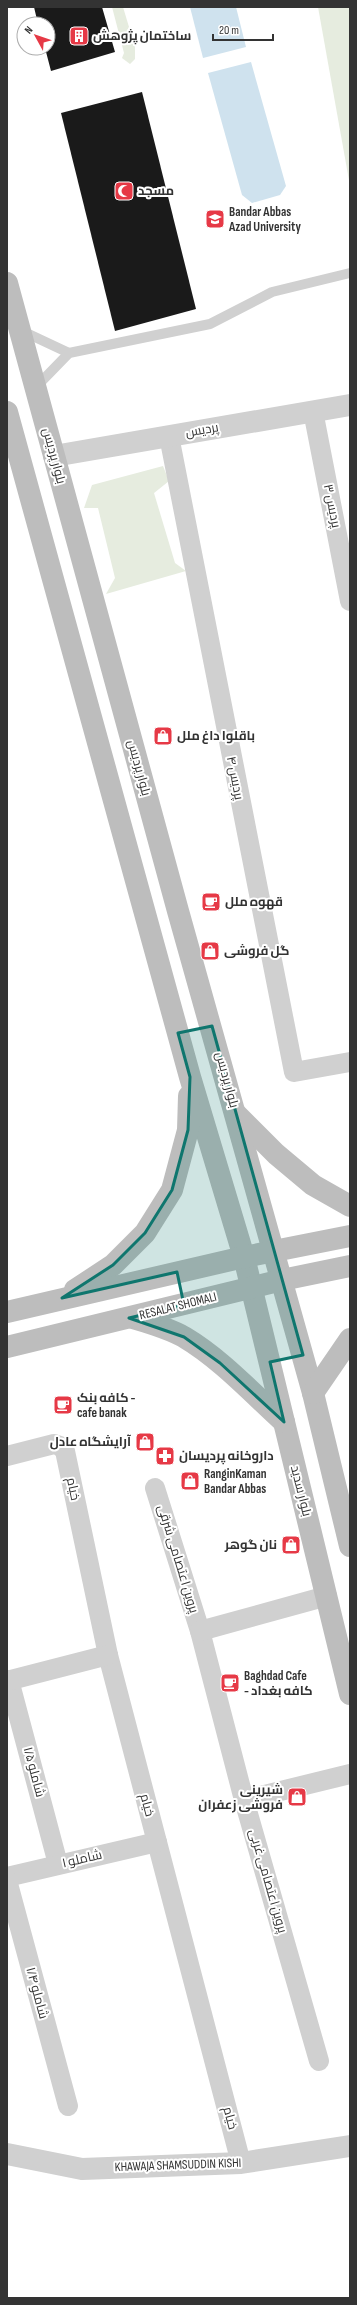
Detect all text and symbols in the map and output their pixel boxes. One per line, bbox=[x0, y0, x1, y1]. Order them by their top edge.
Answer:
north arrow bbox=[16, 16, 56, 56]
scale bar bbox=[213, 16, 273, 42]
text: N bbox=[22, 23, 36, 36]
text: 20 m bbox=[219, 23, 239, 38]
building icon: ساختمان پژوهش bbox=[68, 25, 90, 47]
place label: ساختمان پژوهش bbox=[93, 28, 191, 45]
mosque icon: مسجد bbox=[113, 180, 135, 202]
place label: مسجد bbox=[138, 183, 174, 199]
place label: Bandar Abbas Azad University bbox=[228, 204, 301, 235]
school or university icon: Bandar Abbas Azad University bbox=[204, 208, 226, 230]
street label: پردیس bbox=[184, 419, 220, 442]
street label: بلوار پردیس bbox=[38, 426, 69, 486]
street label: پردیس ۳ bbox=[319, 483, 344, 530]
shop icon: باقلوا داغ ملل bbox=[152, 725, 174, 747]
place label: باقلوا داغ ملل bbox=[177, 728, 255, 744]
street label: بلوار پردیس bbox=[123, 738, 154, 798]
street label: پردیس ۴ bbox=[222, 755, 247, 802]
cafe icon: قهوه ملل bbox=[200, 891, 222, 913]
place label: قهوه ملل bbox=[225, 894, 283, 910]
shop icon: گل فروشی bbox=[199, 940, 221, 962]
place label: گل فروشی bbox=[224, 943, 289, 959]
street label: بلوار پردیس bbox=[211, 1050, 242, 1110]
street label: RESALAT SHOMALI bbox=[138, 1289, 218, 1323]
place label: کافه بنک - cafe banak bbox=[77, 1390, 136, 1421]
cafe icon: کافه بنک - cafe banak bbox=[52, 1394, 74, 1416]
shop icon: آرایشگاه عادل bbox=[134, 1431, 156, 1453]
place label: آرایشگاه عادل bbox=[50, 1434, 132, 1450]
pharmacy icon: داروخانه پردیسان bbox=[154, 1445, 176, 1467]
place label: داروخانه پردیسان bbox=[179, 1448, 274, 1465]
street label: بلوار سدید bbox=[287, 1464, 315, 1518]
place label: RanginKaman Bandar Abbas bbox=[204, 1466, 267, 1497]
shop icon: RanginKaman Bandar Abbas bbox=[179, 1470, 201, 1492]
street label: خیام bbox=[62, 1476, 83, 1502]
street label: پروین اعتصامی شرقی bbox=[153, 1503, 202, 1616]
shop icon: نان گوهر bbox=[280, 1534, 302, 1556]
place label: نان گوهر bbox=[224, 1537, 277, 1553]
place label: Baghdad Cafe - کافه بغداد bbox=[244, 1668, 313, 1699]
cafe icon: Baghdad Cafe - کافه بغداد bbox=[219, 1672, 241, 1694]
street label: شاملو ۱/۵ bbox=[20, 1745, 48, 1799]
place label: شیرینی فروشی زعفران bbox=[198, 1782, 283, 1813]
shop icon: شیرینی فروشی زعفران bbox=[286, 1786, 308, 1808]
street label: خیام bbox=[135, 1792, 158, 1818]
street label: پروین اعتصامی غربی bbox=[245, 1827, 291, 1936]
street label: شاملو ۱ bbox=[60, 1847, 104, 1871]
street label: شاملو ۱/۴ bbox=[22, 1965, 52, 2021]
street label: خیام bbox=[218, 2105, 241, 2131]
street label: KHAWAJA SHAMSUDDIN KISHI bbox=[114, 2155, 242, 2175]

